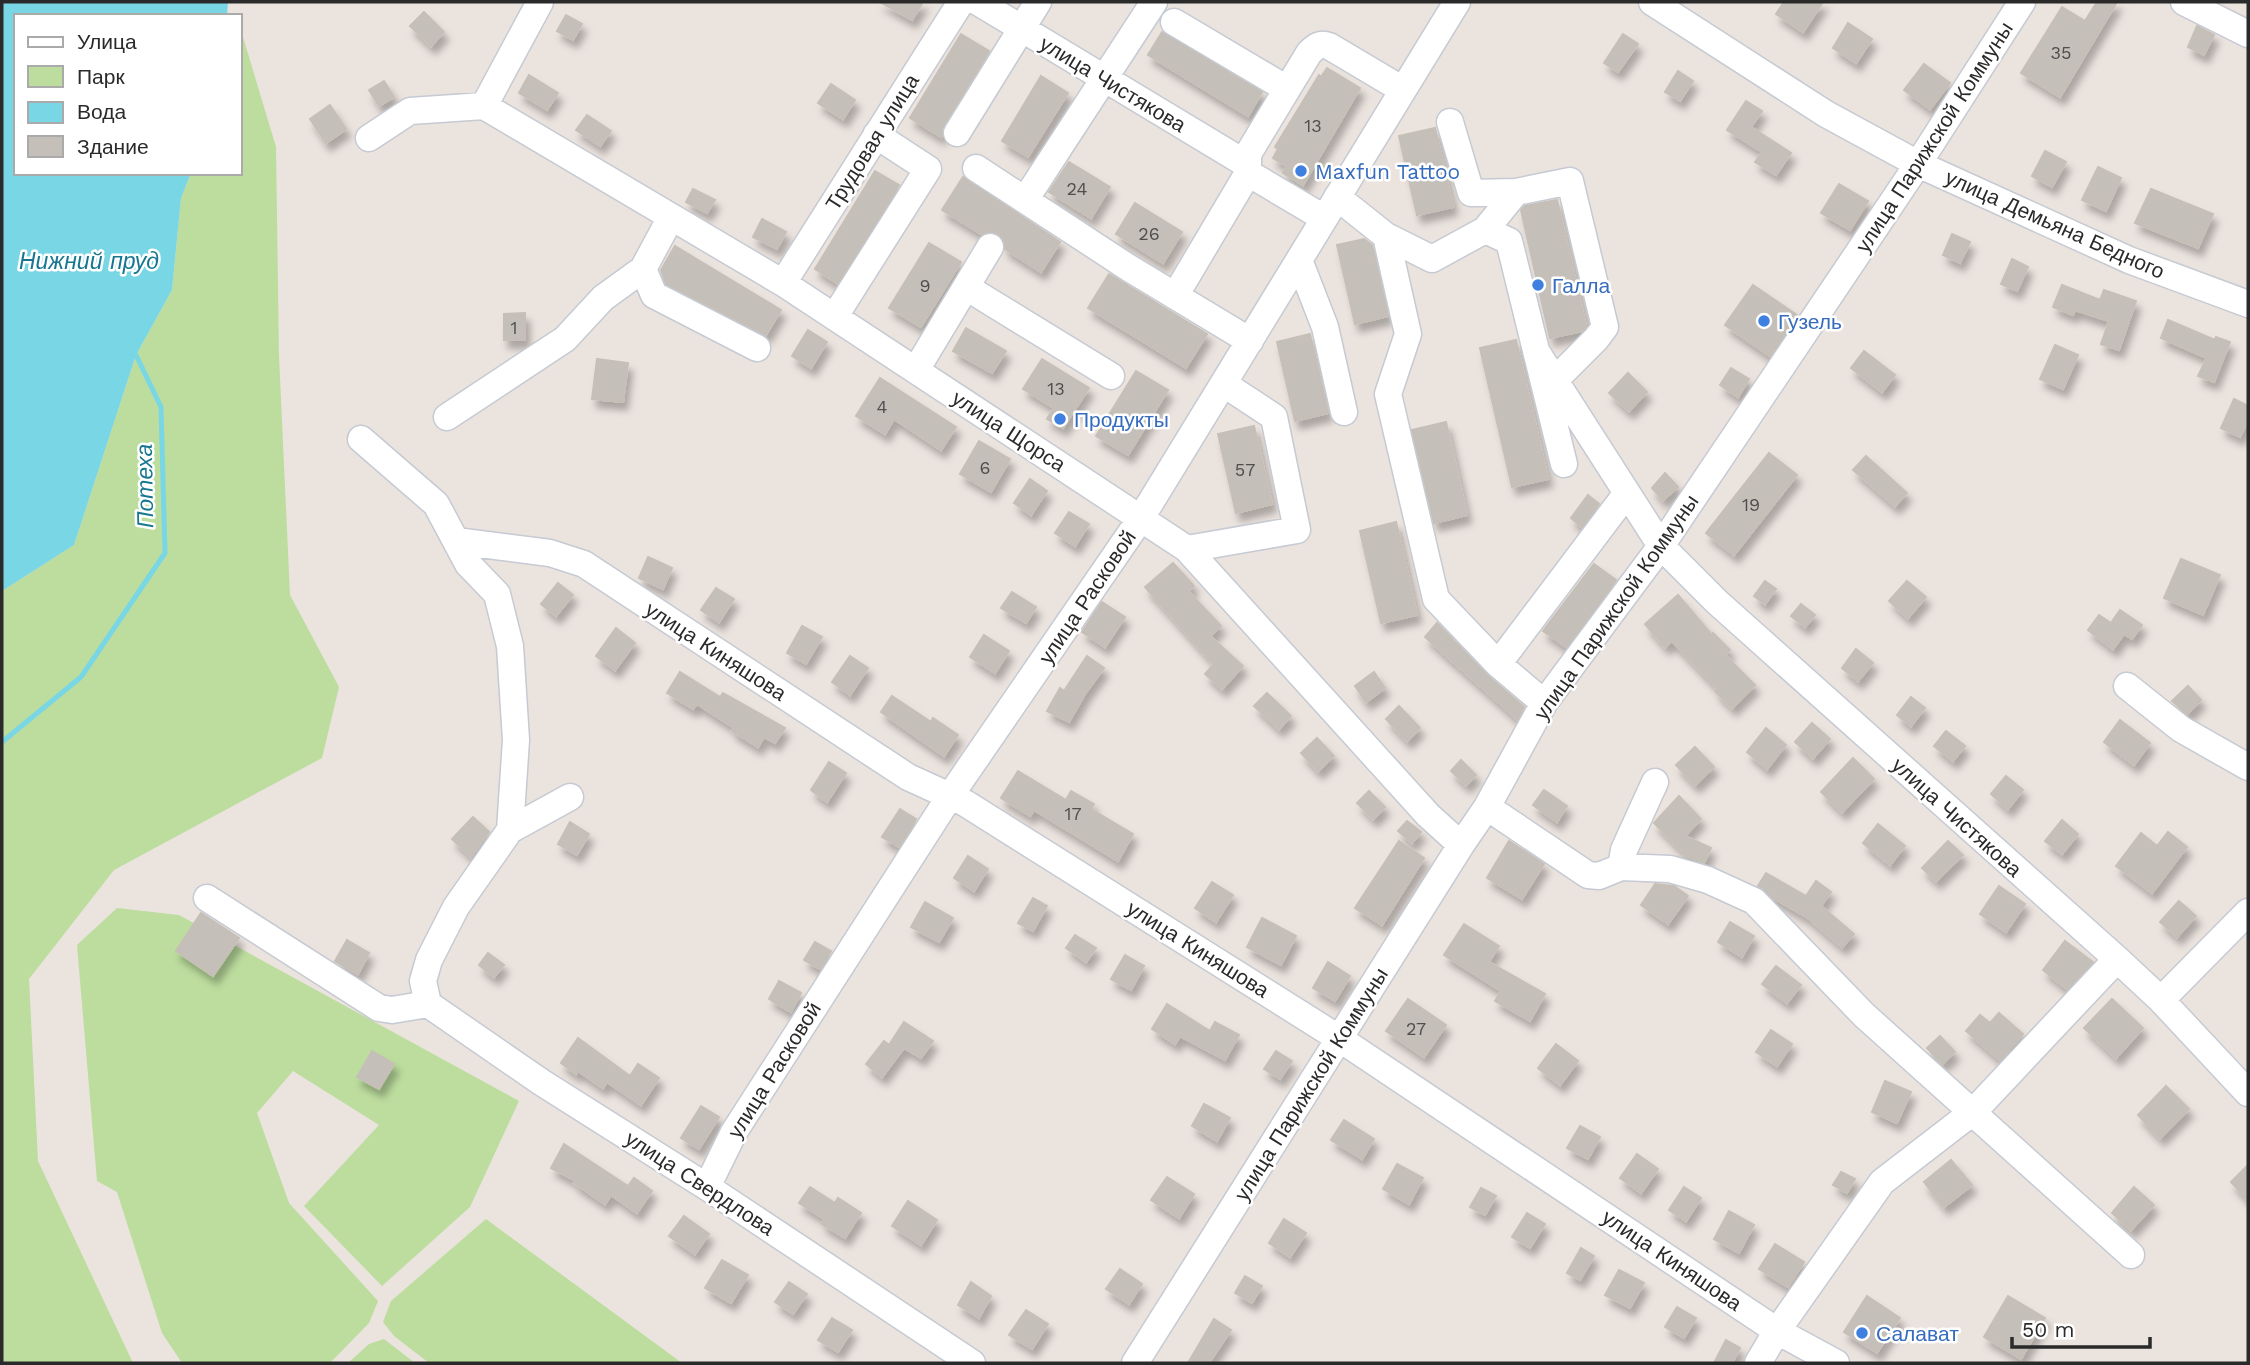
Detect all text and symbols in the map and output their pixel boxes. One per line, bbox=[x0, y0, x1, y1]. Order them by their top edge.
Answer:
legend bbox=[14, 14, 242, 175]
street label: улица Парижской Коммуны bbox=[1850, 17, 2018, 257]
text: Улица bbox=[77, 29, 137, 54]
street label: улица Чистякова bbox=[1035, 31, 1191, 138]
house number: 35 bbox=[2051, 42, 2071, 63]
text: Парк bbox=[77, 64, 125, 89]
street label: Трудовая улица bbox=[820, 69, 924, 215]
text: Вода bbox=[77, 99, 126, 124]
house number: 13 bbox=[1304, 115, 1322, 136]
text: Здание bbox=[77, 134, 149, 159]
place label: Maxfun Tattoo bbox=[1315, 159, 1460, 184]
marker: Maxfun Tattoo bbox=[1293, 163, 1309, 179]
street label: улица Демьяна Бедного bbox=[1941, 164, 2169, 284]
house number: 24 bbox=[1067, 178, 1087, 199]
house number: 26 bbox=[1138, 223, 1160, 244]
water label: Нижний пруд bbox=[19, 248, 159, 275]
place label: Галла bbox=[1552, 273, 1610, 298]
house number: 9 bbox=[919, 275, 931, 296]
marker: Галла bbox=[1530, 277, 1546, 293]
place label: Гузель bbox=[1778, 309, 1842, 334]
marker: Гузель bbox=[1756, 313, 1772, 329]
house number: 1 bbox=[510, 317, 518, 338]
house number: 13 bbox=[1047, 378, 1065, 399]
street label: улица Щорса bbox=[948, 385, 1071, 477]
house number: 4 bbox=[877, 396, 888, 417]
place label: Продукты bbox=[1074, 407, 1169, 432]
marker: Продукты bbox=[1052, 411, 1068, 427]
water label: Потеха bbox=[131, 444, 159, 528]
house number: 6 bbox=[980, 457, 990, 478]
house number: 57 bbox=[1235, 459, 1255, 480]
street label: улица Парижской Коммуны bbox=[1528, 489, 1704, 725]
house number: 19 bbox=[1742, 494, 1760, 515]
street label: улица Расковой bbox=[1033, 525, 1141, 669]
street label: улица Киняшова bbox=[641, 596, 791, 706]
street label: улица Чистякова bbox=[1887, 752, 2027, 882]
house number: 17 bbox=[1064, 803, 1082, 824]
street label: улица Киняшова bbox=[1122, 895, 1274, 1003]
street label: улица Парижской Коммуны bbox=[1229, 963, 1393, 1205]
street label: улица Расковой bbox=[722, 997, 826, 1143]
house number: 27 bbox=[1406, 1018, 1426, 1039]
street label: улица Свердлова bbox=[621, 1125, 780, 1241]
street label: улица Киняшова bbox=[1597, 1204, 1747, 1316]
scale bar bbox=[2012, 1306, 2150, 1350]
text: 50 m bbox=[2022, 1317, 2074, 1342]
place label: Салават bbox=[1876, 1321, 1959, 1346]
marker: Салават bbox=[1854, 1325, 1870, 1341]

